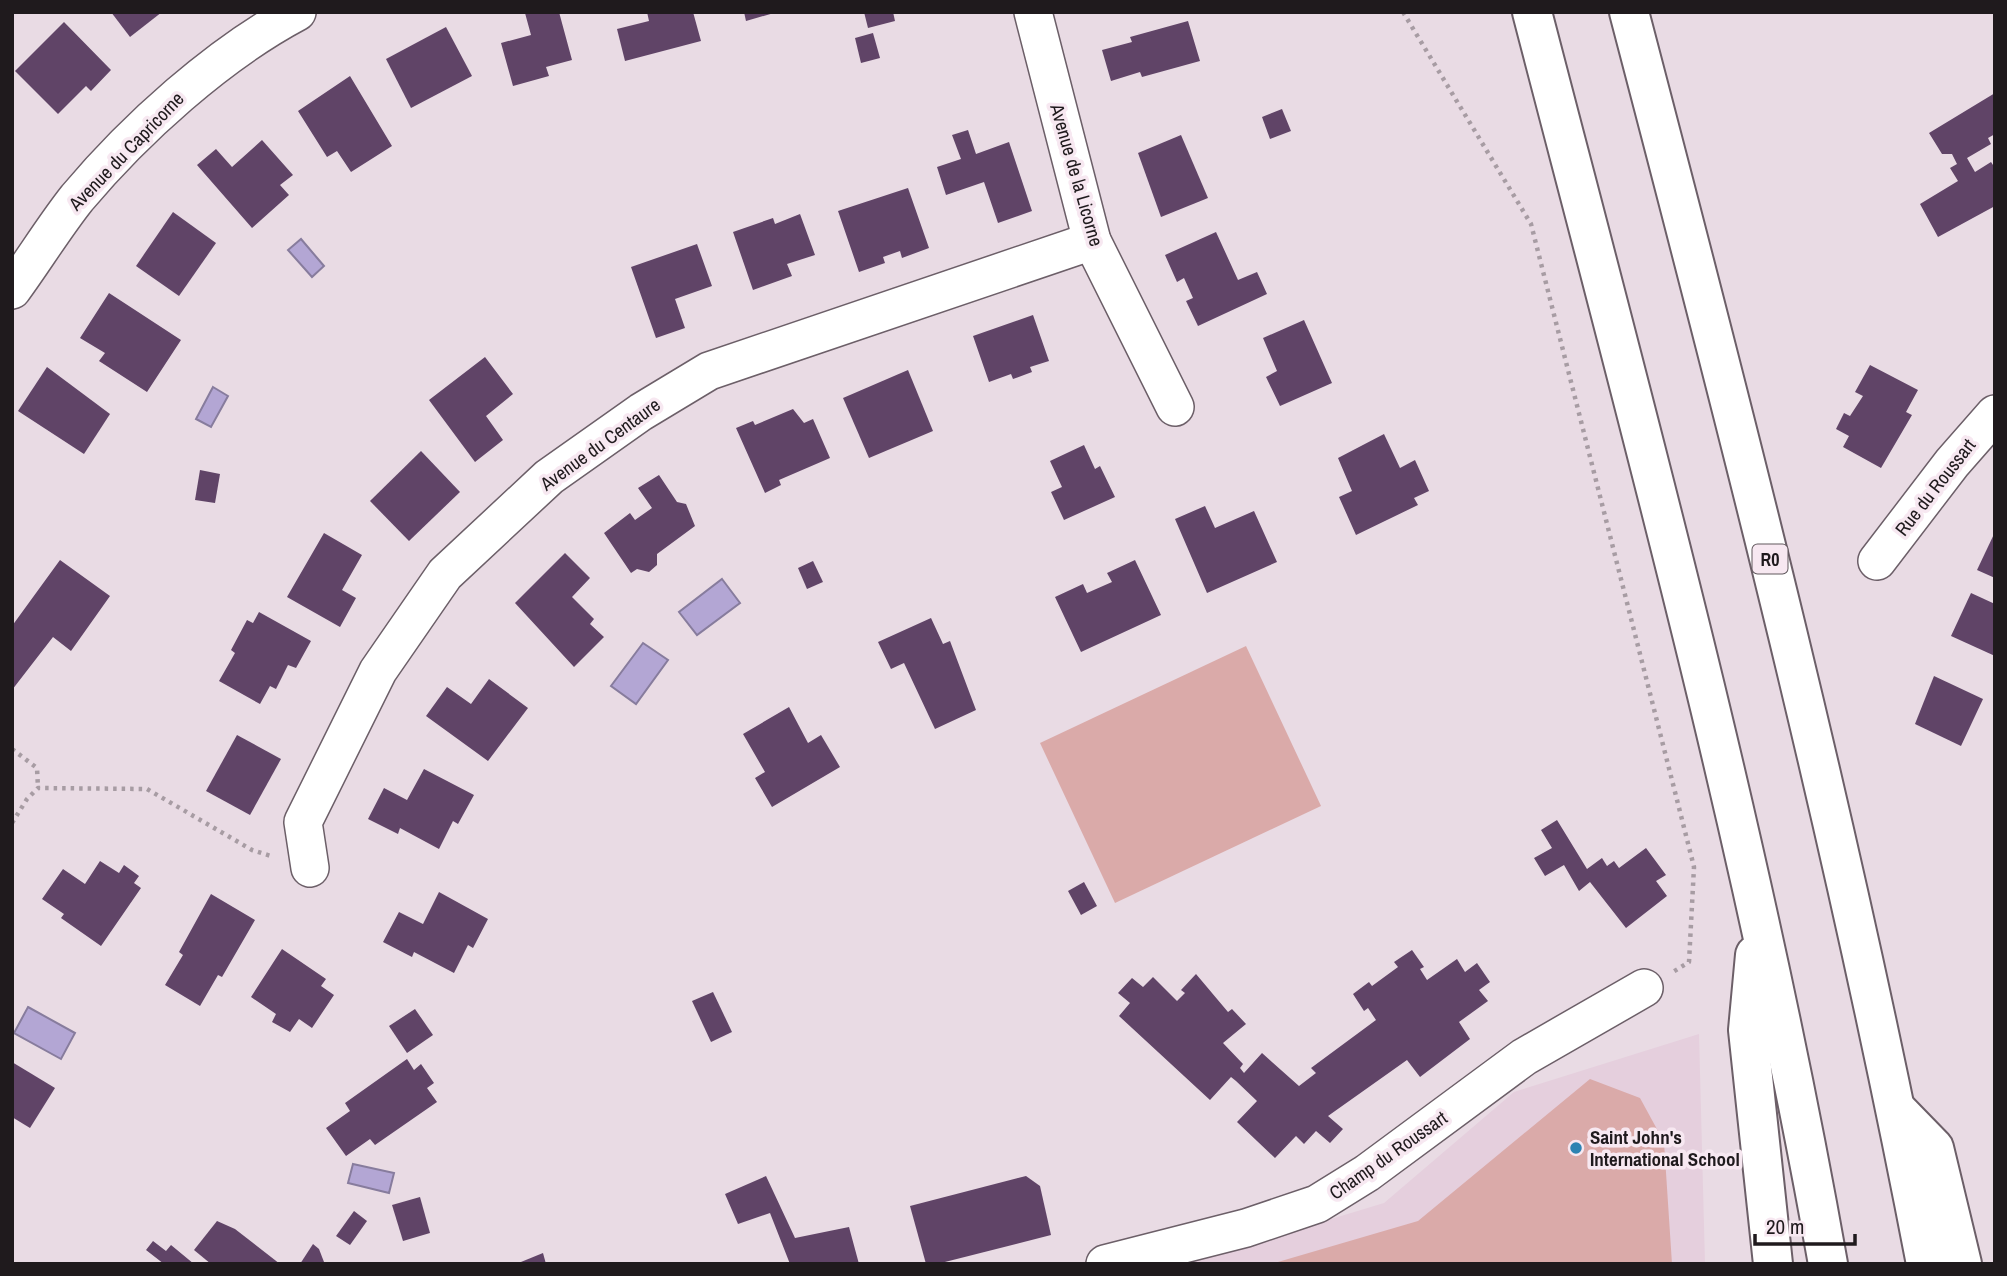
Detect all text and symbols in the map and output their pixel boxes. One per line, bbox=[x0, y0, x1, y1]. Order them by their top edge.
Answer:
street label: Avenue du Capricorne bbox=[62, 86, 189, 217]
street label: Avenue de la Licorne bbox=[1044, 100, 1110, 249]
street label: Avenue du Centaure bbox=[534, 392, 665, 497]
street label: Rue du Roussart bbox=[1889, 432, 1982, 541]
road number: R0 bbox=[1752, 544, 1788, 574]
street label: Champ du Roussart bbox=[1324, 1104, 1453, 1205]
place label: Saint John's International School bbox=[1590, 1124, 1740, 1172]
marker: Saint John's International School bbox=[1568, 1140, 1584, 1156]
scale bar bbox=[1755, 1202, 1855, 1246]
text: 20 m bbox=[1766, 1212, 1804, 1241]

